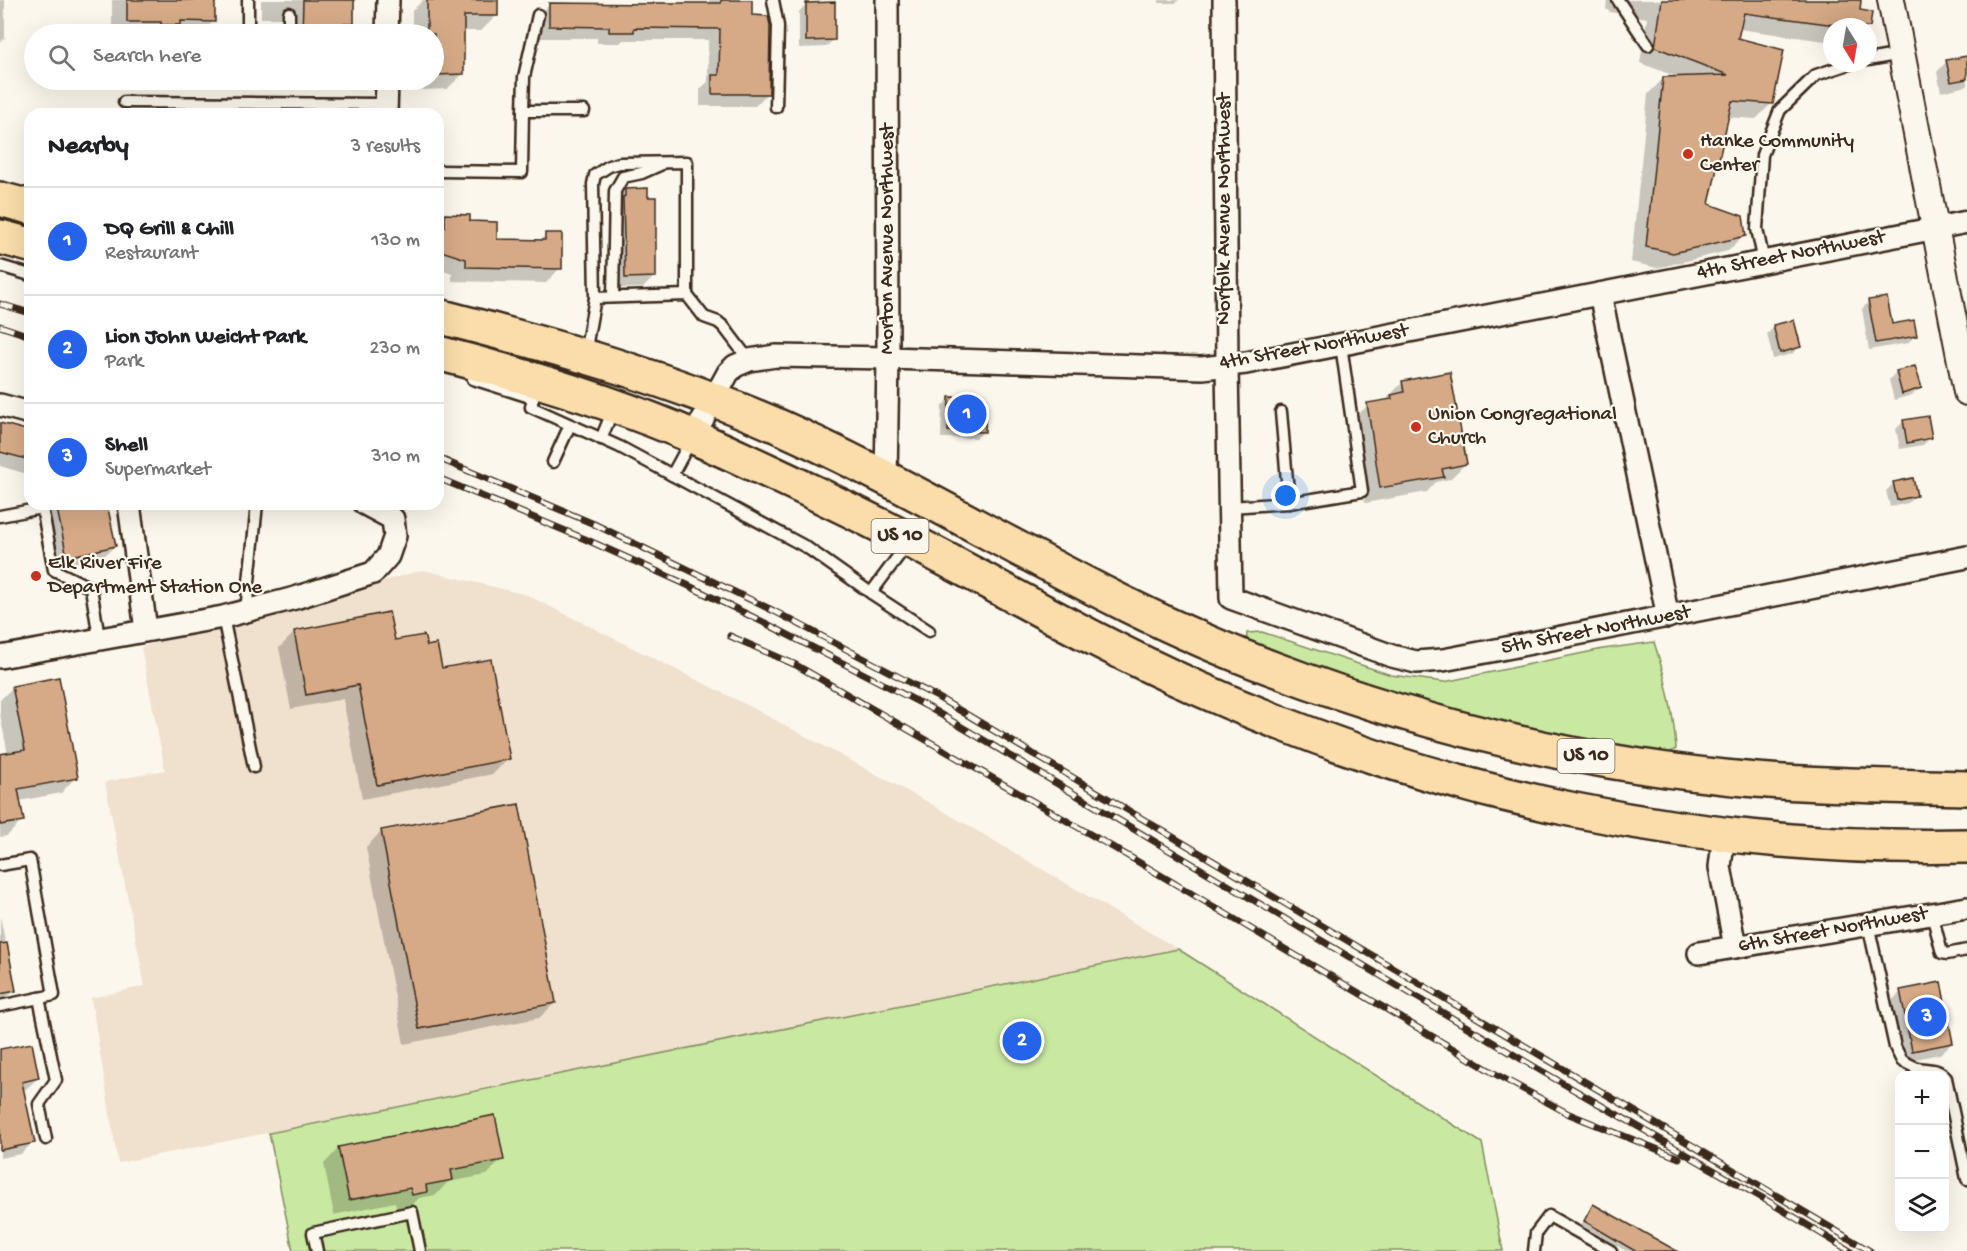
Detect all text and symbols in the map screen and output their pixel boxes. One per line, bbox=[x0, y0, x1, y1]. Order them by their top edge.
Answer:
north arrow bbox=[1823, 18, 1877, 72]
search box bbox=[24, 24, 444, 90]
icon: search bbox=[45, 41, 78, 74]
text: Search here bbox=[93, 44, 201, 70]
street label: Norfolk Avenue Northwest bbox=[1213, 91, 1238, 325]
street label: Morton Avenue Northwest bbox=[876, 121, 901, 354]
place label: Hanke Community Center bbox=[1700, 130, 1854, 179]
text: Nearby bbox=[48, 132, 129, 163]
text: 3 results bbox=[351, 136, 420, 159]
marker: Hanke Community Center bbox=[1681, 147, 1695, 161]
text: DQ Grill & Chill bbox=[105, 217, 234, 243]
street label: 4th Street Northwest bbox=[1695, 225, 1890, 286]
text: 1 bbox=[63, 230, 72, 253]
text: 130 m bbox=[371, 230, 420, 253]
text: Restaurant bbox=[105, 243, 198, 266]
street label: 4th Street Northwest bbox=[1218, 319, 1413, 377]
text: Lion John Weicht Park bbox=[105, 325, 306, 351]
text: 2 bbox=[63, 338, 72, 361]
text: 230 m bbox=[370, 338, 420, 361]
text: Park bbox=[105, 351, 143, 374]
pin: 1 bbox=[948, 392, 986, 436]
place label: Union Congregational Church bbox=[1428, 403, 1617, 452]
marker: Union Congregational Church bbox=[1409, 420, 1423, 434]
text: Shell bbox=[105, 433, 148, 459]
text: 3 bbox=[62, 446, 73, 469]
text: 310 m bbox=[371, 446, 420, 469]
text: Supermarket bbox=[105, 459, 211, 482]
your location bbox=[1271, 481, 1300, 510]
road number: US 10 bbox=[872, 519, 928, 553]
place label: Elk River Fire Department Station One bbox=[46, 552, 263, 601]
marker: Elk River Fire Department Station One bbox=[29, 569, 43, 583]
street label: 5th Street Northwest bbox=[1499, 600, 1695, 662]
road number: US 10 bbox=[1558, 739, 1614, 773]
street label: 6th Street Northwest bbox=[1736, 902, 1932, 960]
pin: 3 bbox=[1908, 994, 1946, 1040]
pin: 2 bbox=[1002, 1018, 1042, 1064]
map controls bbox=[1895, 1071, 1949, 1233]
button: + bbox=[1895, 1071, 1949, 1125]
button: − bbox=[1895, 1125, 1949, 1179]
button: layers bbox=[1895, 1179, 1949, 1233]

